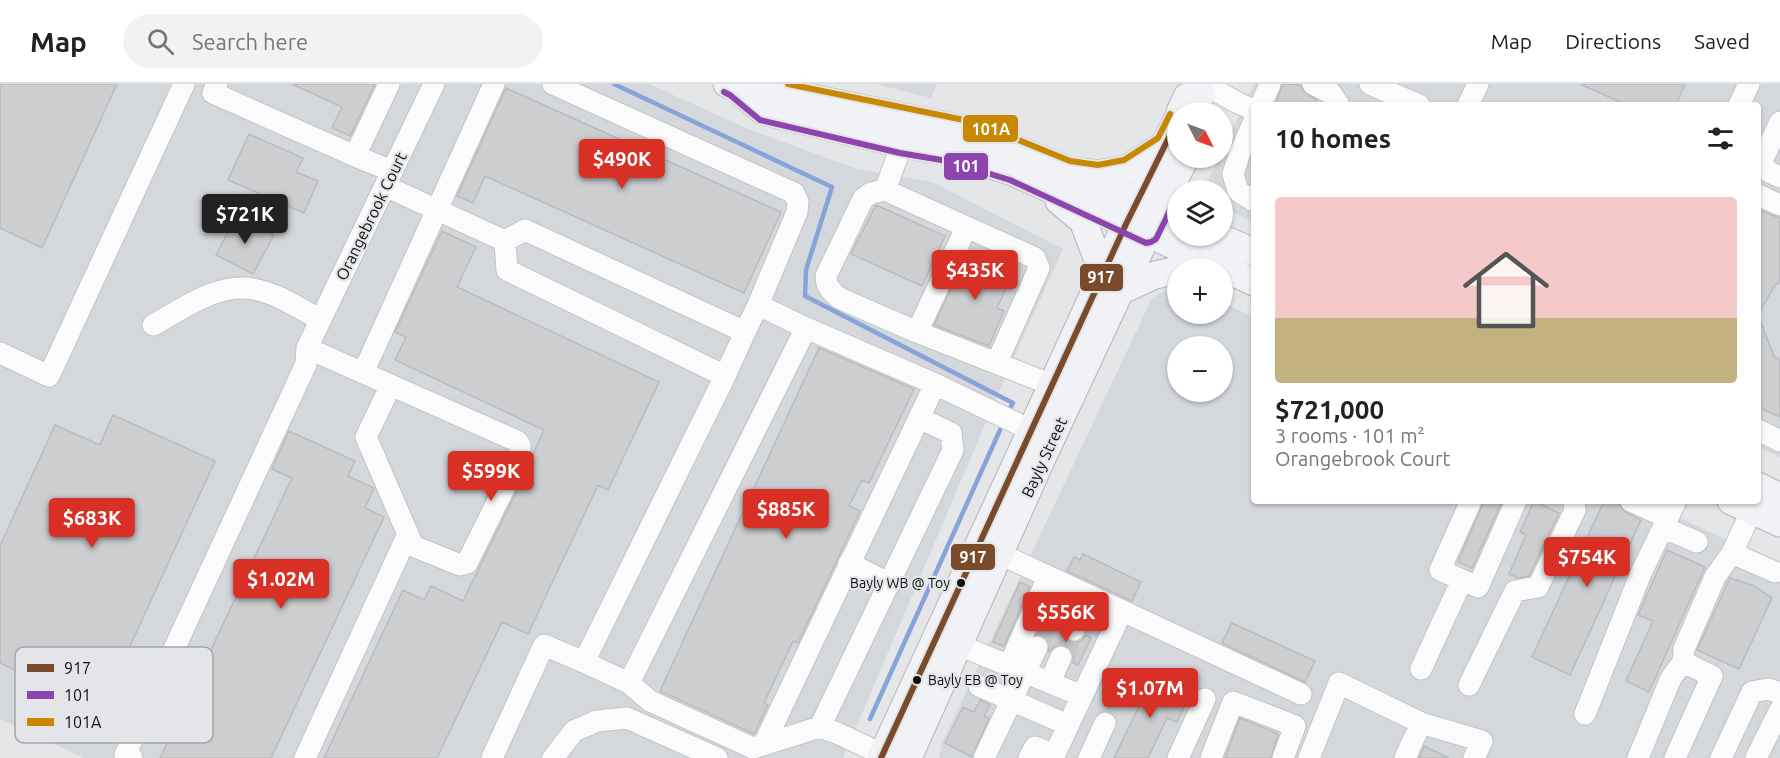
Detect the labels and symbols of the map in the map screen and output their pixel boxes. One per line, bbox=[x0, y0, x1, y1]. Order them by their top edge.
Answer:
north arrow bbox=[1167, 102, 1233, 168]
line badge: 101A bbox=[962, 114, 1019, 143]
text: 101A bbox=[972, 120, 1011, 138]
pin: $490K bbox=[580, 139, 664, 190]
street label: Orangebrook Court bbox=[332, 148, 410, 283]
line badge: 101 bbox=[943, 152, 989, 181]
text: 101 bbox=[952, 157, 980, 175]
pin: $721K bbox=[203, 194, 287, 245]
pin: $435K bbox=[933, 250, 1017, 301]
line badge: 917 bbox=[1079, 263, 1124, 292]
text: 917 bbox=[1087, 268, 1115, 286]
street label: Bayly Street bbox=[1018, 413, 1071, 500]
pin: $599K bbox=[449, 451, 533, 502]
pin: $885K bbox=[744, 489, 828, 540]
pin: $683K bbox=[50, 498, 134, 549]
pin: $754K bbox=[1545, 537, 1629, 588]
line badge: 917 bbox=[950, 543, 996, 571]
text: 917 bbox=[959, 548, 987, 566]
pin: $1.02M bbox=[232, 559, 330, 610]
place label: Bayly WB @ Toy bbox=[850, 575, 950, 591]
marker: Bayly WB @ Toy bbox=[955, 577, 967, 589]
pin: $556K bbox=[1024, 592, 1108, 643]
legend bbox=[15, 647, 213, 743]
text: 917 bbox=[64, 659, 91, 677]
pin: $1.07M bbox=[1101, 668, 1199, 719]
place label: Bayly EB @ Toy bbox=[928, 672, 1023, 688]
marker: Bayly EB @ Toy bbox=[911, 674, 923, 686]
text: 101 bbox=[64, 686, 91, 704]
text: 101A bbox=[64, 713, 102, 731]

